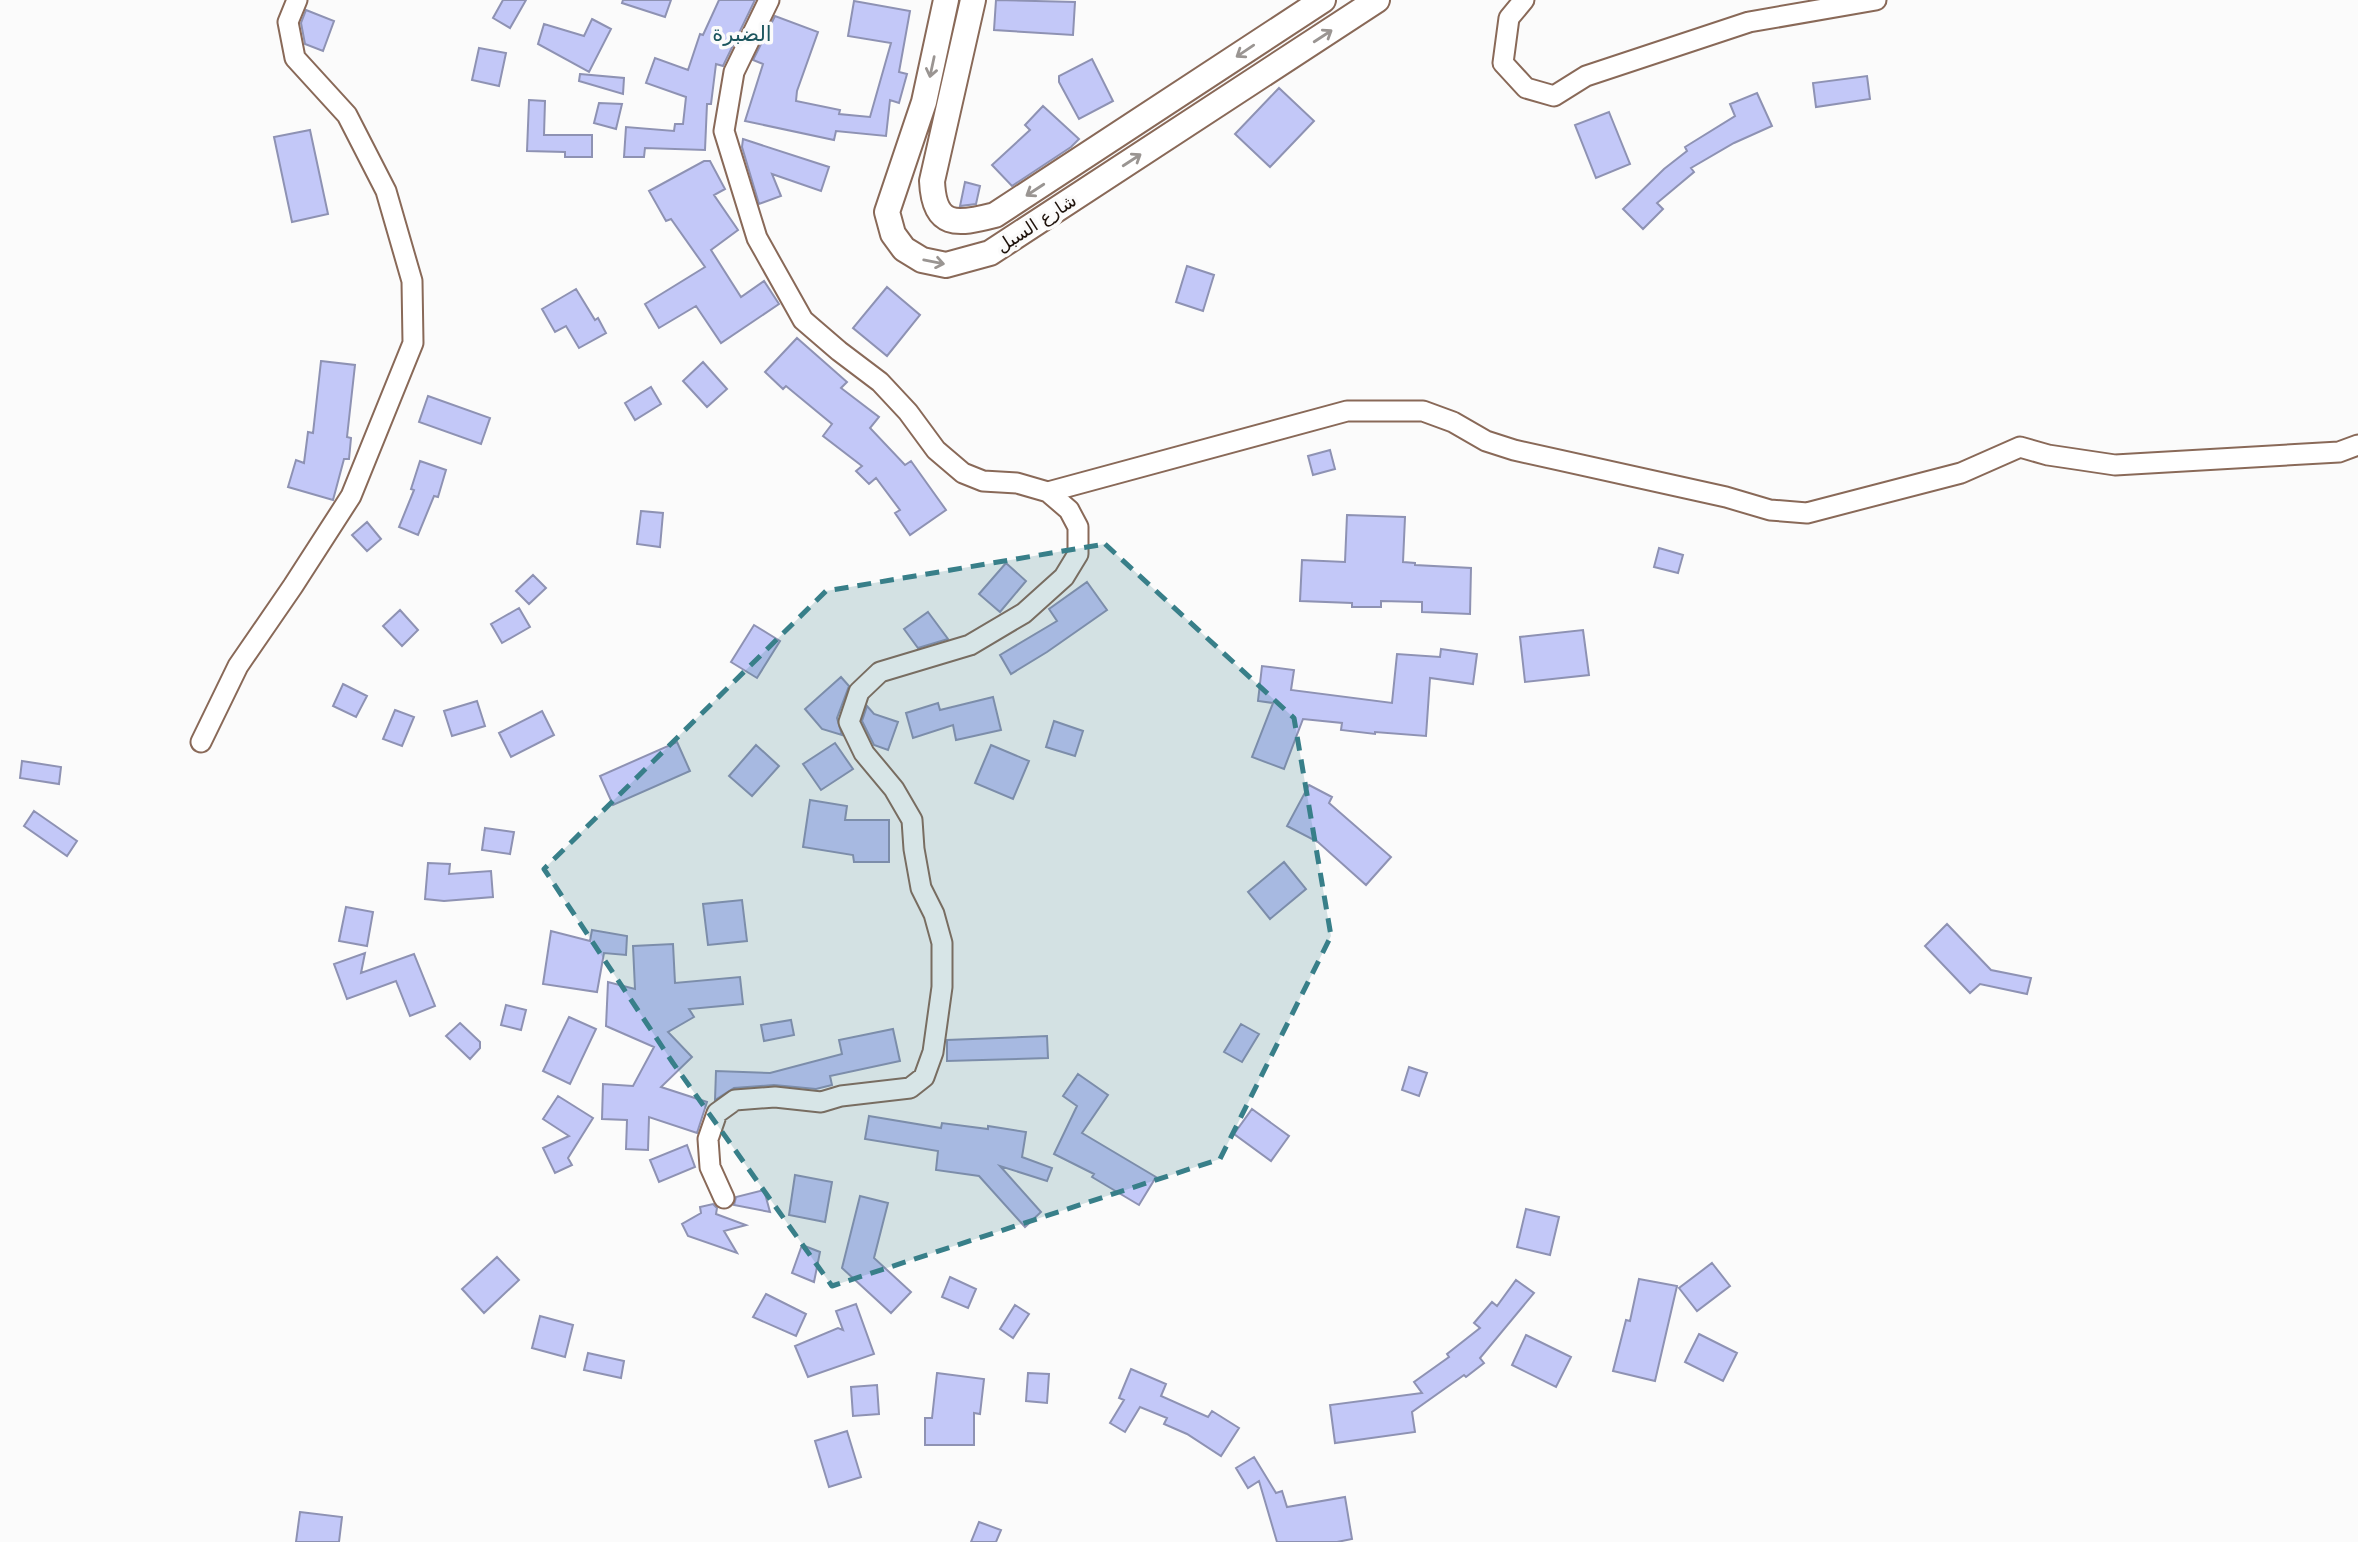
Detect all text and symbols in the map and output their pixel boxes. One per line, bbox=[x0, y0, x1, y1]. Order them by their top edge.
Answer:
district label: الضبرة bbox=[712, 22, 772, 46]
one-way arrow bbox=[1313, 28, 1332, 43]
one-way arrow bbox=[1236, 44, 1256, 58]
one-way arrow bbox=[924, 55, 938, 78]
one-way arrow bbox=[1122, 153, 1142, 167]
one-way arrow bbox=[1026, 183, 1045, 197]
street label: شارع السبل bbox=[992, 189, 1081, 258]
one-way arrow bbox=[922, 256, 945, 270]

